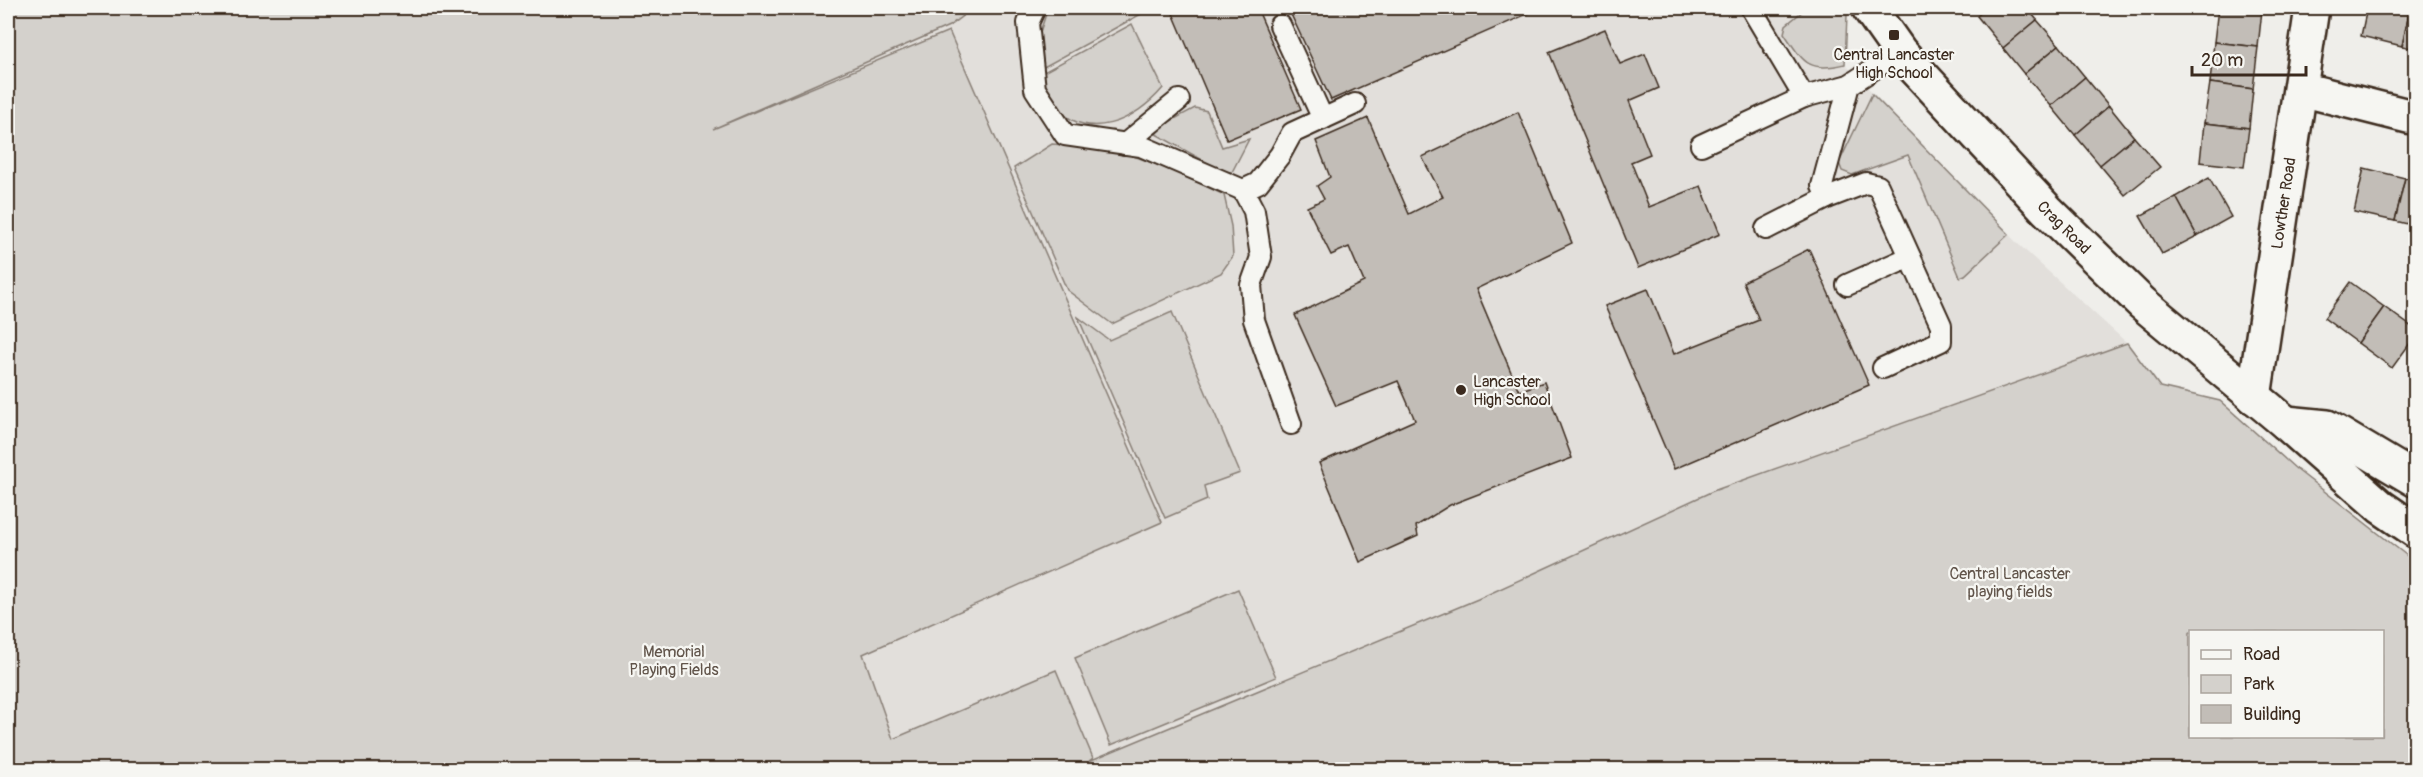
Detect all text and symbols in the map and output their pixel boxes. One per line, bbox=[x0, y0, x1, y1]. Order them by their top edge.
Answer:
marker: Central Lancaster High School bbox=[1887, 28, 1901, 42]
scale bar bbox=[2192, 39, 2306, 77]
place label: Central Lancaster High School bbox=[1833, 45, 1955, 83]
text: 20 m bbox=[2201, 49, 2243, 72]
street label: Lowther Road bbox=[2267, 156, 2301, 251]
street label: Crag Road bbox=[2032, 197, 2095, 259]
place label: Lancaster High School bbox=[1473, 372, 1551, 410]
marker: Lancaster High School bbox=[1454, 383, 1468, 397]
park label: Central Lancaster playing fields bbox=[1949, 564, 2071, 602]
legend bbox=[2189, 630, 2384, 738]
park label: Memorial Playing Fields bbox=[629, 642, 719, 680]
text: Road bbox=[2243, 643, 2280, 666]
text: Park bbox=[2243, 673, 2275, 696]
text: Building bbox=[2243, 703, 2301, 726]

